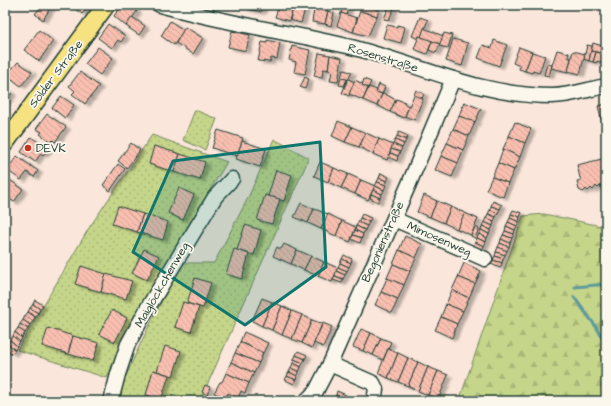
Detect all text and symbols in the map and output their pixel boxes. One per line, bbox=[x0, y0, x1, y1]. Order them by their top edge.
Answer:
street label: Sölder Straße bbox=[25, 36, 87, 111]
street label: Rosenstraße bbox=[346, 39, 421, 77]
place label: DEVK bbox=[36, 140, 66, 157]
marker: DEVK bbox=[23, 143, 33, 153]
street label: Begonienstraße bbox=[358, 198, 410, 286]
street label: Mimosenweg bbox=[404, 217, 474, 262]
street label: Maiglöckchenweg bbox=[131, 239, 194, 331]

